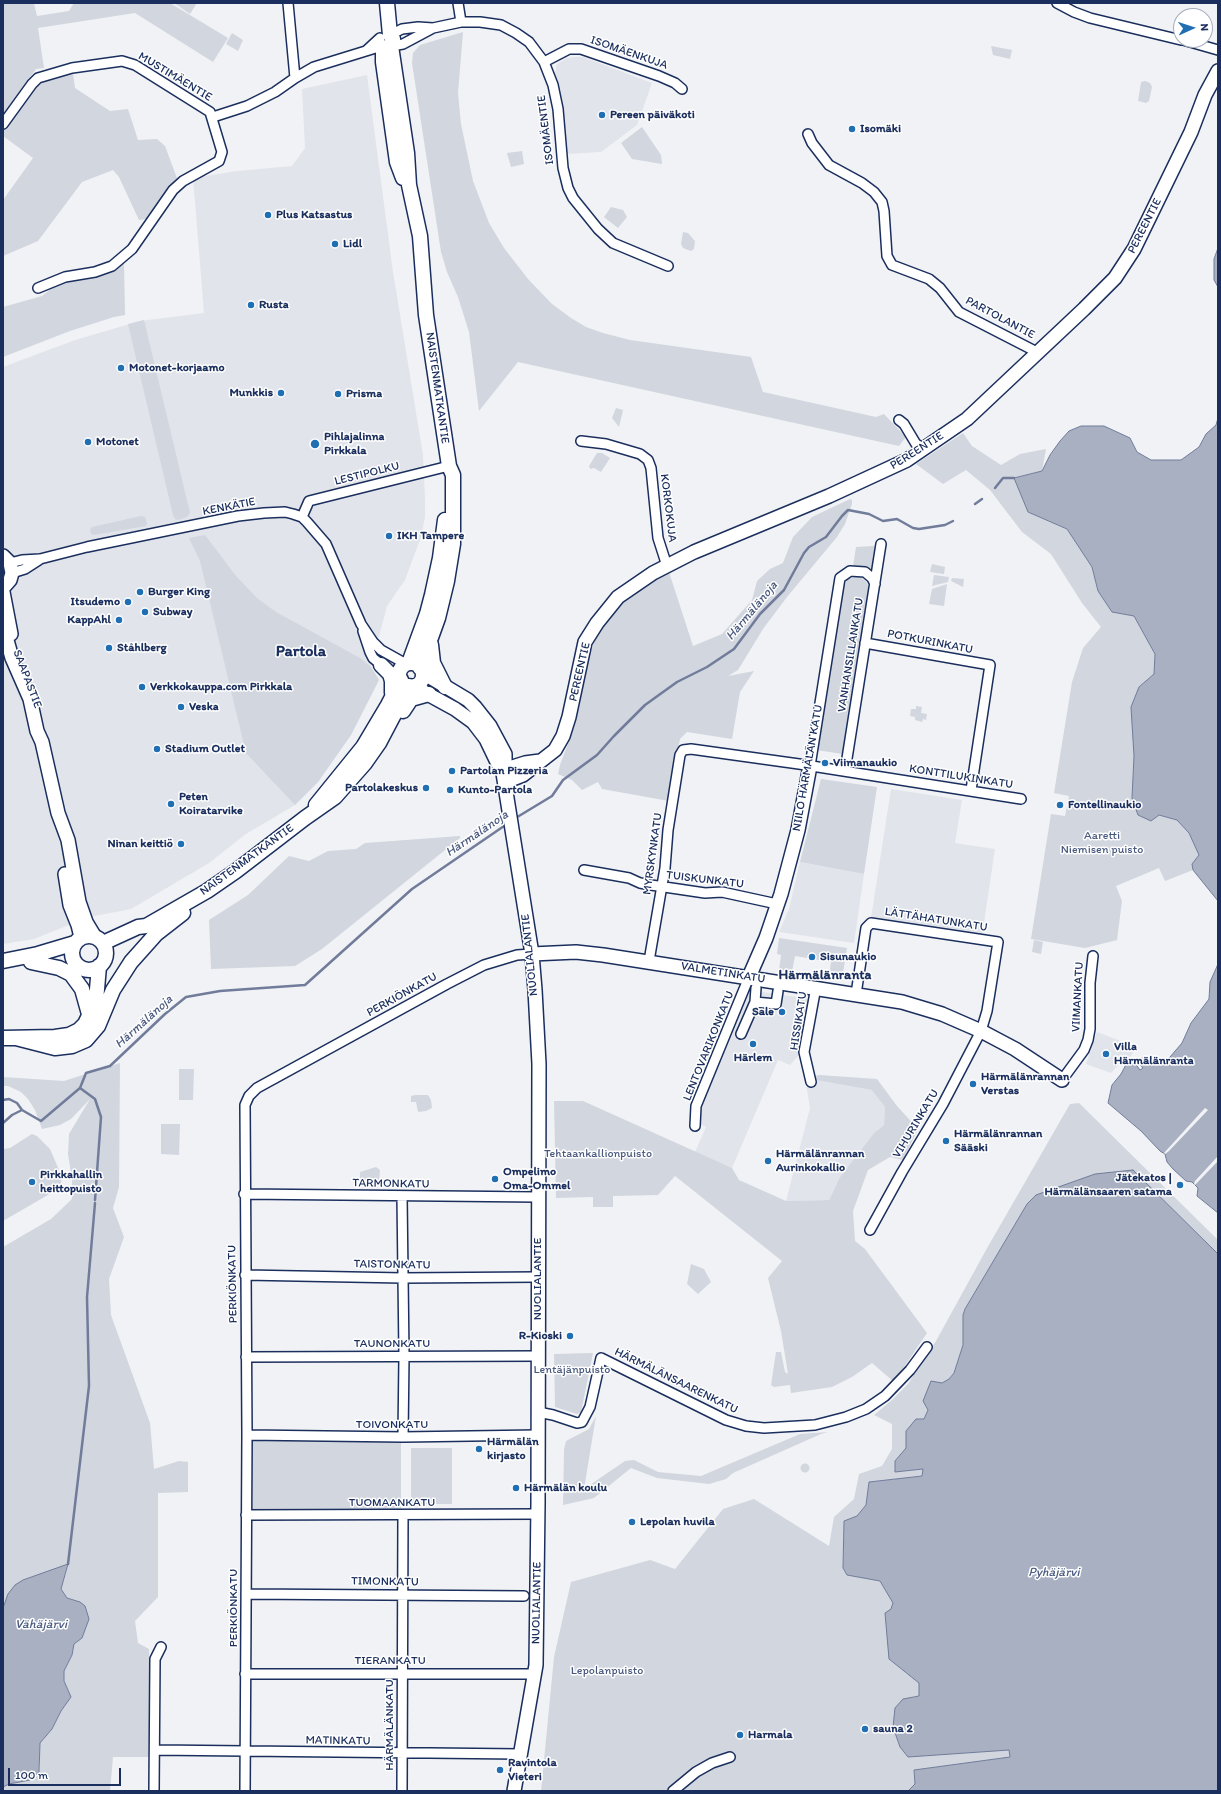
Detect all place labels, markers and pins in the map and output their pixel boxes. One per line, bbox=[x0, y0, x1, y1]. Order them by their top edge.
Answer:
place label: Pereen päiväkoti bbox=[610, 108, 695, 122]
marker: Pereen päiväkoti bbox=[597, 110, 607, 120]
place label: Isomäki bbox=[860, 122, 901, 136]
marker: Isomäki bbox=[847, 124, 857, 134]
place label: Plus Katsastus bbox=[276, 208, 352, 222]
marker: Plus Katsastus bbox=[263, 210, 273, 220]
place label: Lidl bbox=[343, 237, 362, 251]
marker: Lidl bbox=[330, 239, 340, 249]
place label: Rusta bbox=[259, 298, 289, 312]
marker: Rusta bbox=[246, 300, 256, 310]
place label: Motonet-korjaamo bbox=[129, 361, 225, 375]
marker: Motonet-korjaamo bbox=[116, 363, 126, 373]
place label: Munkkis bbox=[229, 386, 273, 400]
place label: Prisma bbox=[346, 387, 382, 401]
marker: Munkkis bbox=[276, 388, 286, 398]
marker: Prisma bbox=[333, 389, 343, 399]
place label: Pihlajalinna Pirkkala bbox=[324, 430, 384, 458]
place label: Motonet bbox=[96, 435, 139, 449]
marker: Motonet bbox=[83, 437, 93, 447]
marker: Pihlajalinna Pirkkala bbox=[309, 438, 321, 450]
place label: IKH Tampere bbox=[397, 529, 464, 543]
marker: IKH Tampere bbox=[384, 531, 394, 541]
place label: Burger King bbox=[148, 585, 210, 599]
marker: Burger King bbox=[135, 587, 145, 597]
place label: Itsudemo bbox=[71, 595, 120, 609]
marker: Itsudemo bbox=[123, 597, 133, 607]
place label: Subway bbox=[153, 605, 192, 619]
marker: Subway bbox=[140, 607, 150, 617]
place label: KappAhl bbox=[67, 613, 111, 627]
marker: KappAhl bbox=[114, 615, 124, 625]
place label: Ståhlberg bbox=[117, 641, 167, 655]
marker: Ståhlberg bbox=[104, 643, 114, 653]
place label: Verkkokauppa.com Pirkkala bbox=[150, 680, 292, 694]
marker: Verkkokauppa.com Pirkkala bbox=[137, 682, 147, 692]
place label: Veska bbox=[189, 700, 219, 714]
marker: Veska bbox=[176, 702, 186, 712]
place label: Stadium Outlet bbox=[165, 742, 245, 756]
marker: Stadium Outlet bbox=[152, 744, 162, 754]
place label: Viimanaukio bbox=[833, 756, 897, 770]
marker: Viimanaukio bbox=[820, 758, 830, 768]
place label: Partolan Pizzeria bbox=[460, 764, 548, 778]
marker: Partolan Pizzeria bbox=[447, 766, 457, 776]
place label: Partolakeskus bbox=[345, 781, 418, 795]
marker: Partolakeskus bbox=[421, 783, 431, 793]
place label: Kunto-Partola bbox=[458, 783, 532, 797]
marker: Kunto-Partola bbox=[445, 785, 455, 795]
place label: Peten Koiratarvike bbox=[179, 790, 243, 818]
place label: Fontellinaukio bbox=[1068, 798, 1141, 812]
marker: Peten Koiratarvike bbox=[166, 799, 176, 809]
marker: Fontellinaukio bbox=[1055, 800, 1065, 810]
place label: Ninan keittiö bbox=[107, 837, 173, 851]
marker: Ninan keittiö bbox=[176, 839, 186, 849]
place label: Sisunaukio bbox=[820, 950, 876, 964]
marker: Sisunaukio bbox=[807, 952, 817, 962]
place label: Sale bbox=[752, 1005, 774, 1019]
marker: Sale bbox=[777, 1007, 787, 1017]
marker: Härlem bbox=[748, 1039, 758, 1049]
place label: Villa Härmälänranta bbox=[1114, 1040, 1194, 1068]
marker: Villa Härmälänranta bbox=[1101, 1049, 1111, 1059]
place label: Härlem bbox=[734, 1051, 772, 1065]
place label: Härmälänrannan Verstas bbox=[981, 1070, 1069, 1098]
marker: Härmälänrannan Verstas bbox=[968, 1079, 978, 1089]
place label: Härmälänrannan Sääski bbox=[954, 1127, 1042, 1155]
marker: Härmälänrannan Sääski bbox=[941, 1136, 951, 1146]
place label: Härmälänrannan Aurinkokallio bbox=[776, 1147, 864, 1175]
marker: Härmälänrannan Aurinkokallio bbox=[763, 1156, 773, 1166]
place label: Ompelimo Oma-Ommel bbox=[503, 1165, 570, 1193]
place label: Pirkkahallin heittopuisto bbox=[40, 1168, 102, 1196]
place label: Jätekatos | Härmälänsaaren satama bbox=[1045, 1171, 1172, 1199]
marker: Ompelimo Oma-Ommel bbox=[490, 1174, 500, 1184]
marker: Pirkkahallin heittopuisto bbox=[27, 1177, 37, 1187]
marker: Jätekatos | Härmälänsaaren satama bbox=[1175, 1180, 1185, 1190]
place label: R-Kioski bbox=[519, 1329, 562, 1343]
marker: R-Kioski bbox=[565, 1331, 575, 1341]
place label: Härmälän kirjasto bbox=[487, 1435, 539, 1463]
marker: Härmälän kirjasto bbox=[474, 1444, 484, 1454]
place label: Härmälän koulu bbox=[524, 1481, 607, 1495]
marker: Härmälän koulu bbox=[511, 1483, 521, 1493]
place label: Lepolan huvila bbox=[640, 1515, 715, 1529]
marker: Lepolan huvila bbox=[627, 1517, 637, 1527]
place label: sauna 2 bbox=[873, 1722, 913, 1736]
marker: sauna 2 bbox=[860, 1724, 870, 1734]
place label: Harmala bbox=[748, 1728, 793, 1742]
marker: Harmala bbox=[735, 1730, 745, 1740]
place label: Ravintola Vieteri bbox=[508, 1756, 557, 1784]
marker: Ravintola Vieteri bbox=[495, 1765, 505, 1775]

